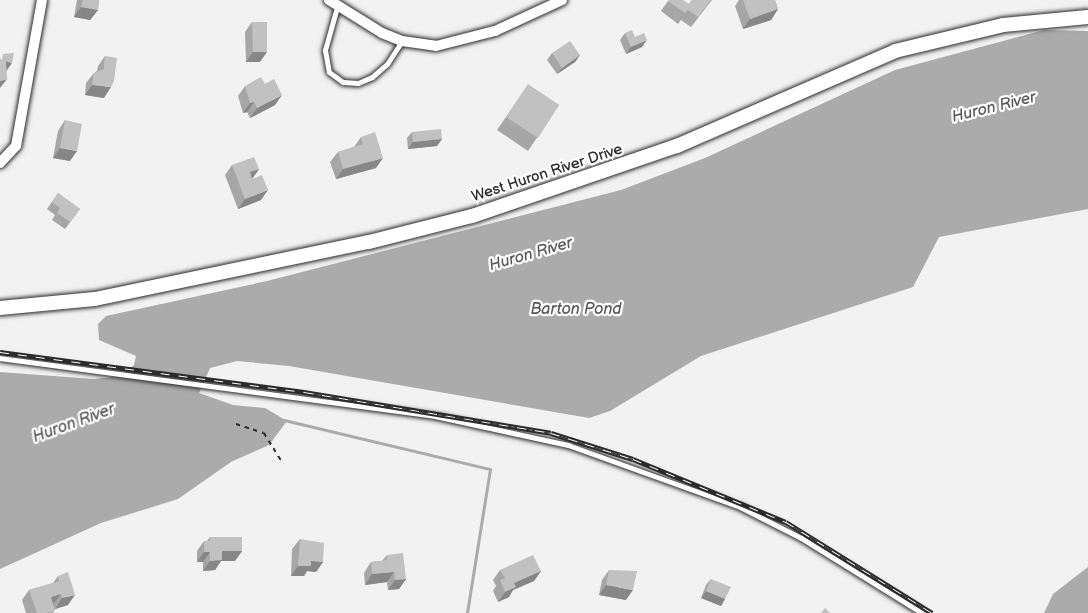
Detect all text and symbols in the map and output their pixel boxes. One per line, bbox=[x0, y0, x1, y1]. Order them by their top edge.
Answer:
water label: Huron River bbox=[950, 88, 1038, 128]
street label: West Huron River Drive bbox=[469, 140, 625, 206]
water label: Huron River bbox=[487, 234, 575, 276]
water label: Barton Pond bbox=[530, 300, 622, 320]
water label: Huron River bbox=[30, 400, 118, 448]

